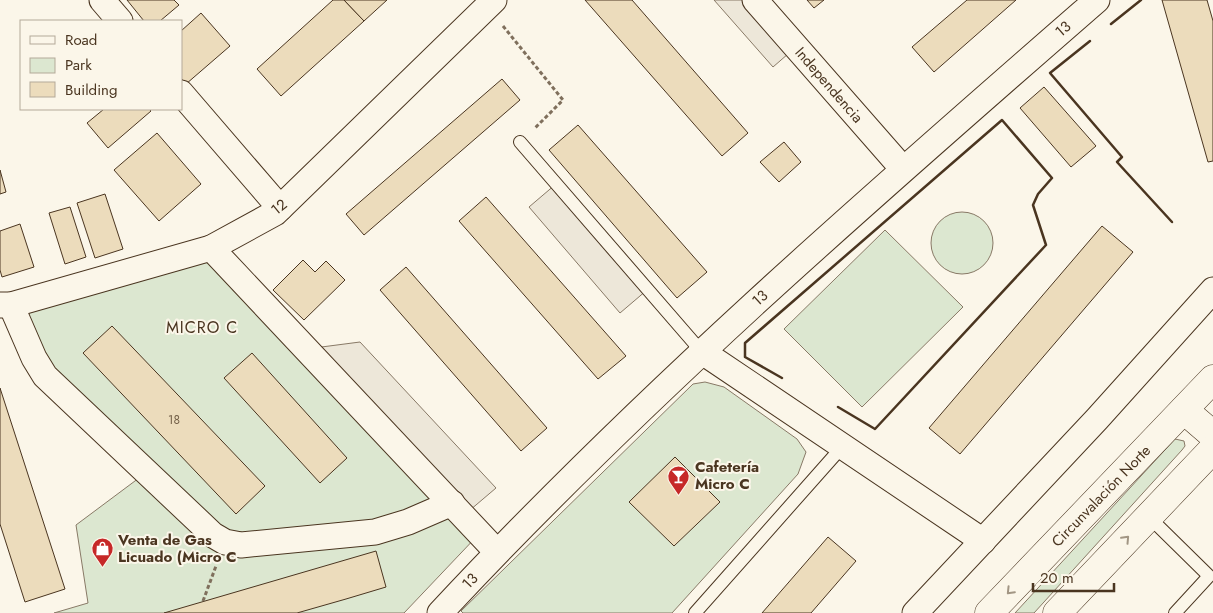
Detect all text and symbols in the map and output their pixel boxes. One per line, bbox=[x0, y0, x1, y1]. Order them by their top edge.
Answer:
street label: 13 bbox=[1050, 16, 1076, 42]
legend bbox=[20, 20, 182, 110]
text: Road bbox=[65, 29, 97, 51]
street label: Independencia bbox=[790, 42, 868, 128]
text: Park bbox=[65, 54, 92, 76]
text: Building bbox=[65, 79, 117, 101]
street label: 12 bbox=[266, 194, 292, 220]
street label: 13 bbox=[747, 285, 773, 311]
district label: MICRO C bbox=[166, 316, 238, 339]
house number: 18 bbox=[168, 411, 180, 429]
street label: Circunvalación Norte bbox=[1046, 440, 1156, 552]
place label: Cafetería Micro C bbox=[695, 456, 759, 495]
bar icon: Cafetería Micro C bbox=[667, 464, 691, 495]
place label: Venta de Gas Licuado (Micro C bbox=[117, 529, 237, 568]
one-way arrow bbox=[1120, 536, 1129, 545]
shop icon: Venta de Gas Licuado (Micro C bbox=[90, 537, 114, 568]
scale bar bbox=[1033, 560, 1114, 592]
text: 20 m bbox=[1040, 567, 1074, 589]
street label: 13 bbox=[457, 568, 483, 594]
one-way arrow bbox=[1007, 586, 1016, 595]

